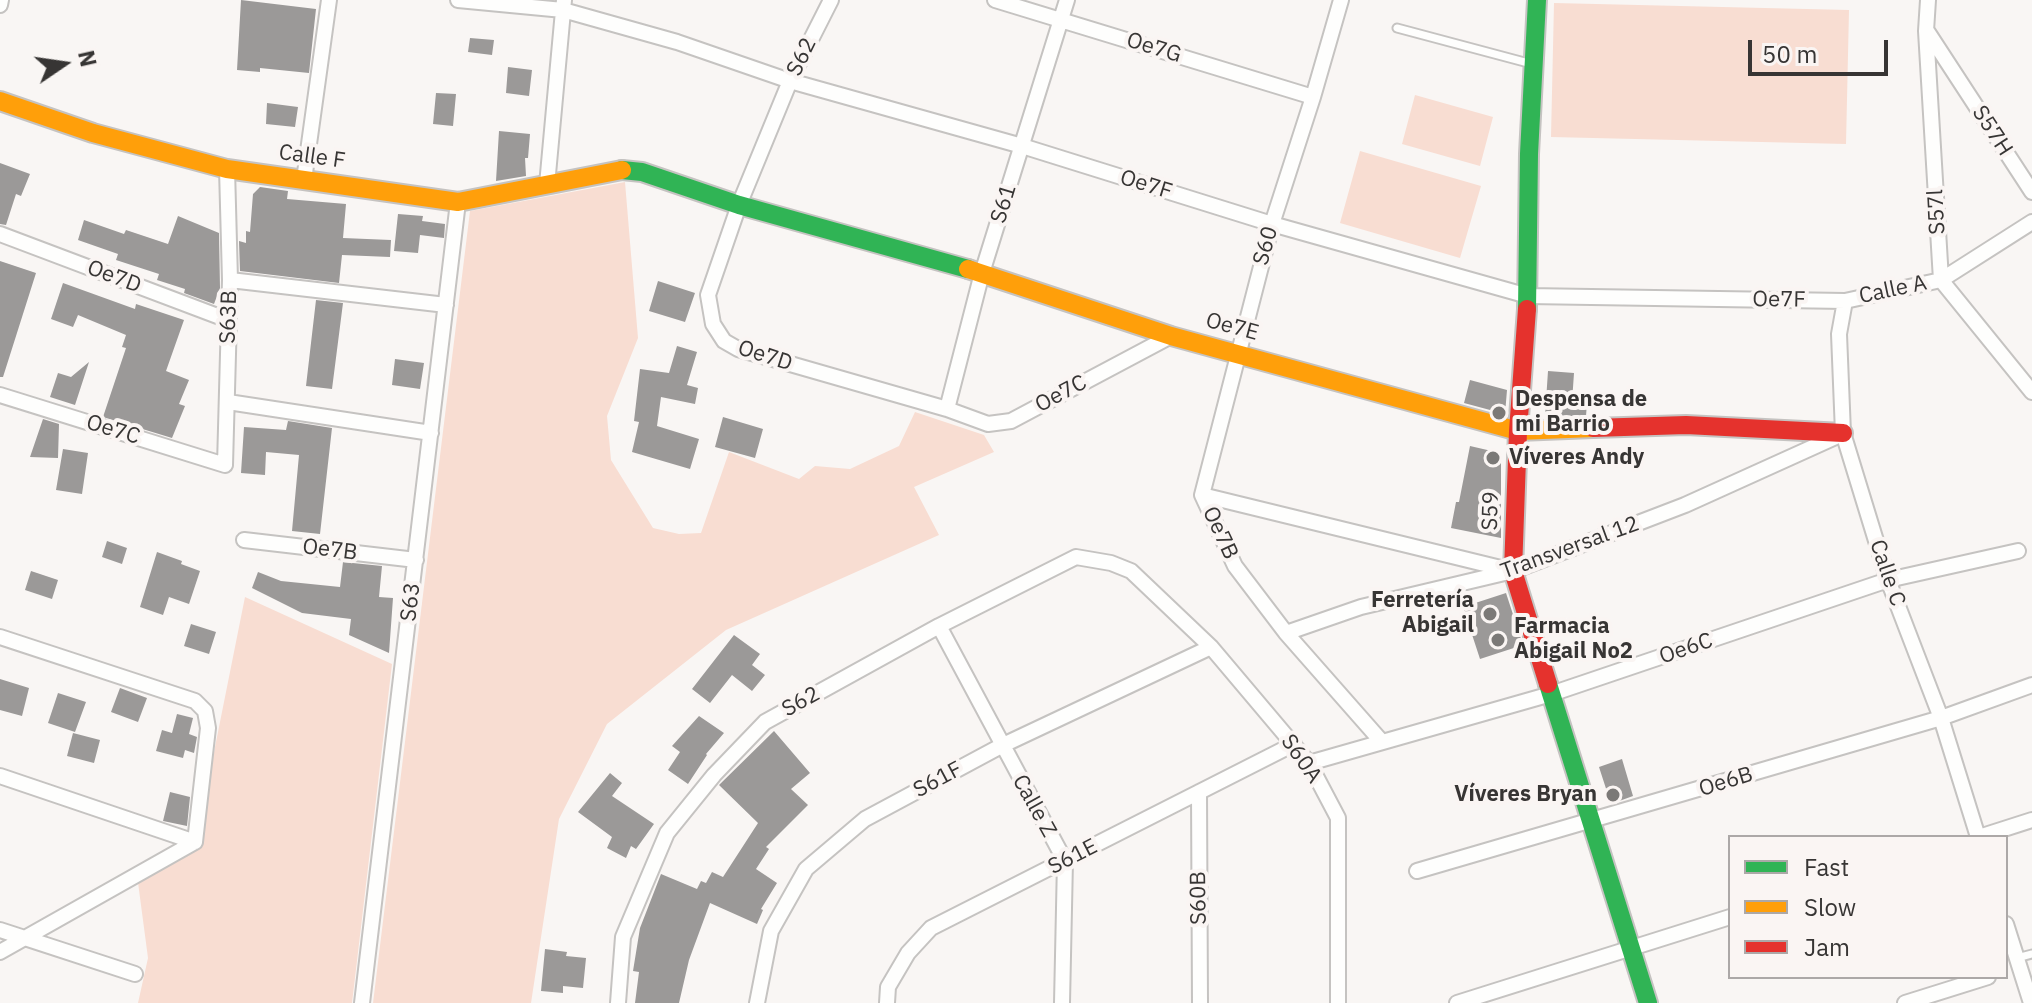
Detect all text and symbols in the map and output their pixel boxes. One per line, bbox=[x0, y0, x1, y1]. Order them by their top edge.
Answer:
north arrow bbox=[24, 24, 104, 104]
scale bar bbox=[1752, 24, 1892, 74]
street label: Oe7G bbox=[1123, 27, 1185, 69]
street label: S62 bbox=[782, 34, 822, 80]
text: 50 m bbox=[1762, 38, 1817, 70]
text: N bbox=[72, 47, 104, 70]
street label: S57H bbox=[1966, 101, 2018, 161]
street label: Calle F bbox=[277, 139, 347, 175]
street label: Oe7F bbox=[1117, 165, 1175, 205]
street label: S61 bbox=[986, 181, 1022, 227]
street label: S57l bbox=[1923, 189, 1951, 235]
street label: S60 bbox=[1248, 224, 1284, 268]
street label: Oe7D bbox=[83, 255, 145, 299]
street label: Calle A bbox=[1857, 270, 1929, 310]
street label: Oe7F bbox=[1752, 286, 1806, 314]
street label: S63B bbox=[215, 290, 243, 344]
street label: Oe7E bbox=[1203, 307, 1261, 347]
street label: Oe7D bbox=[734, 335, 796, 377]
street label: Oe7C bbox=[1031, 370, 1091, 418]
place label: Despensa de mi Barrio bbox=[1515, 387, 1647, 438]
marker: Despensa de mi Barrio bbox=[1490, 404, 1508, 422]
street label: Oe7C bbox=[83, 409, 143, 451]
place label: Víveres Andy bbox=[1509, 445, 1644, 471]
marker: Víveres Andy bbox=[1484, 449, 1502, 467]
street label: S59 bbox=[1477, 491, 1505, 531]
street label: Oe7B bbox=[1196, 502, 1244, 564]
street label: Transversal 12 bbox=[1497, 511, 1643, 585]
street label: Oe7B bbox=[301, 534, 359, 566]
street label: Calle C bbox=[1863, 536, 1911, 610]
street label: S63 bbox=[396, 581, 426, 623]
place label: Ferretería Abigail bbox=[1371, 588, 1474, 640]
marker: Ferretería Abigail bbox=[1481, 605, 1499, 623]
place label: Farmacia Abigail No2 bbox=[1514, 614, 1633, 666]
street label: Oe6C bbox=[1656, 628, 1716, 670]
marker: Farmacia Abigail No2 bbox=[1489, 631, 1507, 649]
street label: S62 bbox=[777, 681, 825, 723]
street label: S60A bbox=[1275, 730, 1327, 788]
street label: S61F bbox=[909, 756, 967, 804]
street label: Oe6B bbox=[1696, 761, 1756, 803]
street label: Calle Z bbox=[1006, 770, 1062, 842]
place label: Víveres Bryan bbox=[1454, 782, 1597, 808]
marker: Víveres Bryan bbox=[1604, 786, 1622, 804]
street label: S61E bbox=[1044, 833, 1102, 881]
legend bbox=[1728, 835, 2008, 979]
text: Fast bbox=[1804, 851, 1849, 883]
street label: S60B bbox=[1185, 871, 1213, 925]
text: Slow bbox=[1804, 891, 1856, 923]
text: Jam bbox=[1804, 931, 1850, 963]

